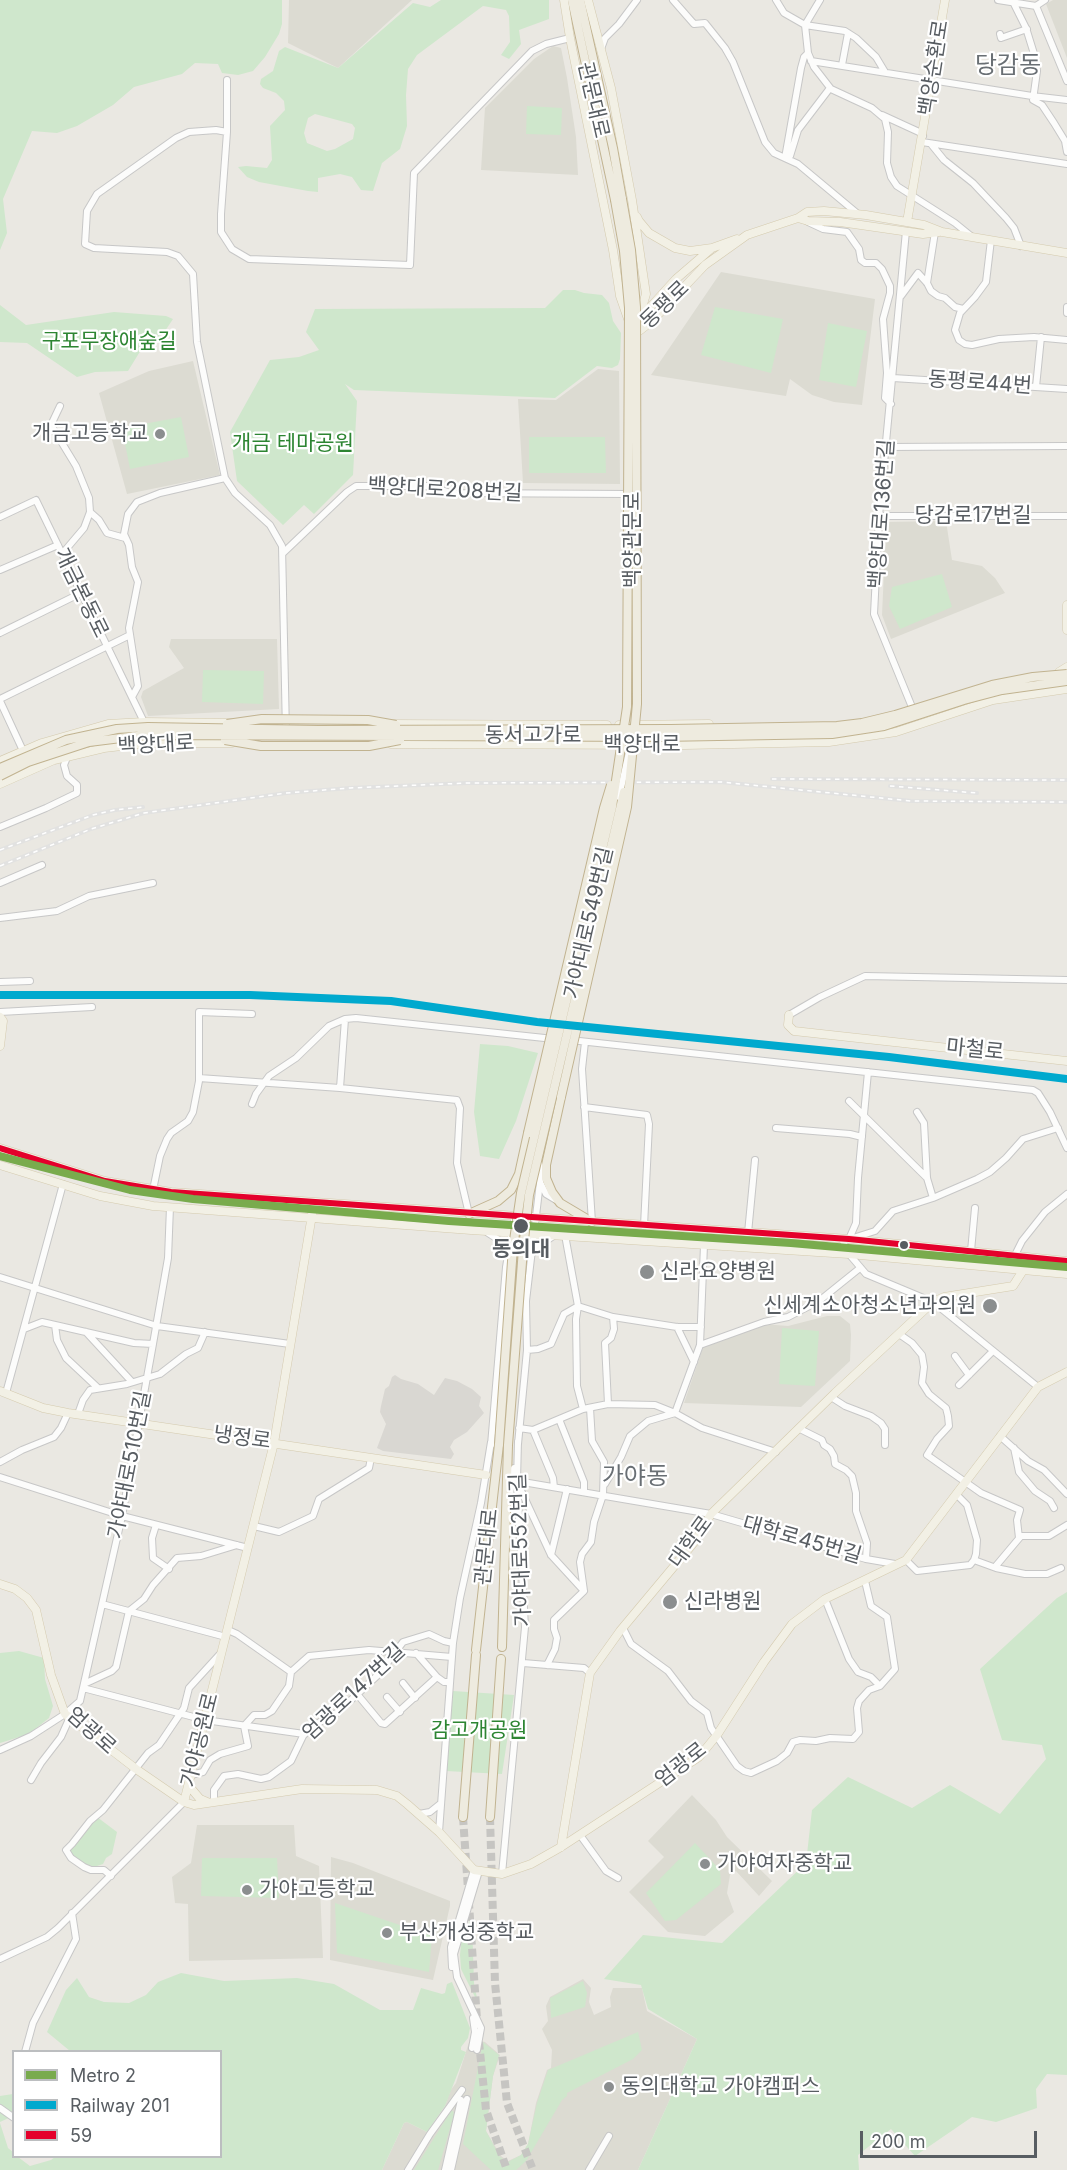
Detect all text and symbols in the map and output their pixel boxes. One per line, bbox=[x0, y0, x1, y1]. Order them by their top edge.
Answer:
street label: 백양순환로 bbox=[914, 18, 954, 118]
district label: 당감동 bbox=[975, 52, 1041, 80]
street label: 관문대로 bbox=[572, 60, 614, 140]
street label: 동평로 bbox=[635, 276, 695, 334]
park label: 구포무장애숲길 bbox=[41, 329, 177, 355]
street label: 동평로44번 bbox=[927, 367, 1033, 399]
place label: 개금고등학교 bbox=[32, 421, 148, 447]
marker: 개금고등학교 bbox=[153, 427, 167, 441]
park label: 개금 테마공원 bbox=[232, 431, 354, 457]
street label: 백양대로136번길 bbox=[864, 438, 900, 590]
street label: 백양대로208번길 bbox=[367, 473, 523, 507]
street label: 백양관문로 bbox=[620, 492, 646, 588]
street label: 당감로17번길 bbox=[914, 503, 1032, 529]
street label: 개금본동로 bbox=[49, 544, 113, 642]
street label: 동서고가로 bbox=[485, 723, 581, 749]
street label: 백양대로 bbox=[117, 730, 195, 760]
street label: 백양대로 bbox=[603, 732, 681, 758]
street label: 가야대로549번길 bbox=[559, 845, 619, 1001]
street label: 마철로 bbox=[945, 1034, 1005, 1066]
marker: 동의대 bbox=[512, 1217, 530, 1235]
place label: 동의대 bbox=[492, 1237, 550, 1263]
unlabelled marker bbox=[898, 1239, 910, 1251]
place label: 신라요양병원 bbox=[660, 1259, 776, 1285]
marker: 신라요양병원 bbox=[638, 1263, 656, 1281]
place label: 신세계소아청소년과의원 bbox=[763, 1293, 976, 1319]
marker: 신세계소아청소년과의원 bbox=[981, 1297, 999, 1315]
street label: 가야대로510번길 bbox=[103, 1389, 157, 1541]
street label: 냉정로 bbox=[212, 1421, 272, 1455]
district label: 가야동 bbox=[602, 1463, 668, 1491]
street label: 가야대로552번길 bbox=[506, 1472, 536, 1628]
street label: 관문대로 bbox=[470, 1507, 504, 1587]
street label: 대학로 bbox=[664, 1511, 718, 1573]
street label: 대학로45번길 bbox=[739, 1511, 865, 1569]
place label: 신라병원 bbox=[684, 1589, 761, 1615]
marker: 신라병원 bbox=[661, 1593, 679, 1611]
street label: 엄광로147번길 bbox=[298, 1638, 410, 1746]
street label: 가야공원로 bbox=[176, 1690, 224, 1790]
street label: 엄광로 bbox=[61, 1702, 121, 1760]
park label: 감고개공원 bbox=[431, 1718, 527, 1744]
street label: 엄광로 bbox=[650, 1737, 712, 1793]
place label: 가야여자중학교 bbox=[717, 1851, 852, 1877]
marker: 가야여자중학교 bbox=[698, 1857, 712, 1871]
place label: 가야고등학교 bbox=[259, 1877, 375, 1903]
marker: 가야고등학교 bbox=[240, 1883, 254, 1897]
place label: 부산개성중학교 bbox=[399, 1920, 534, 1946]
marker: 부산개성중학교 bbox=[380, 1926, 394, 1940]
legend bbox=[12, 2050, 222, 2158]
text: Metro 2 bbox=[70, 2065, 136, 2086]
place label: 동의대학교 가야캠퍼스 bbox=[621, 2074, 820, 2100]
marker: 동의대학교 가야캠퍼스 bbox=[602, 2080, 616, 2094]
text: Railway 201 bbox=[70, 2095, 170, 2116]
scale bar bbox=[863, 2119, 1040, 2157]
text: 59 bbox=[70, 2125, 92, 2146]
text: 200 m bbox=[871, 2131, 926, 2152]

